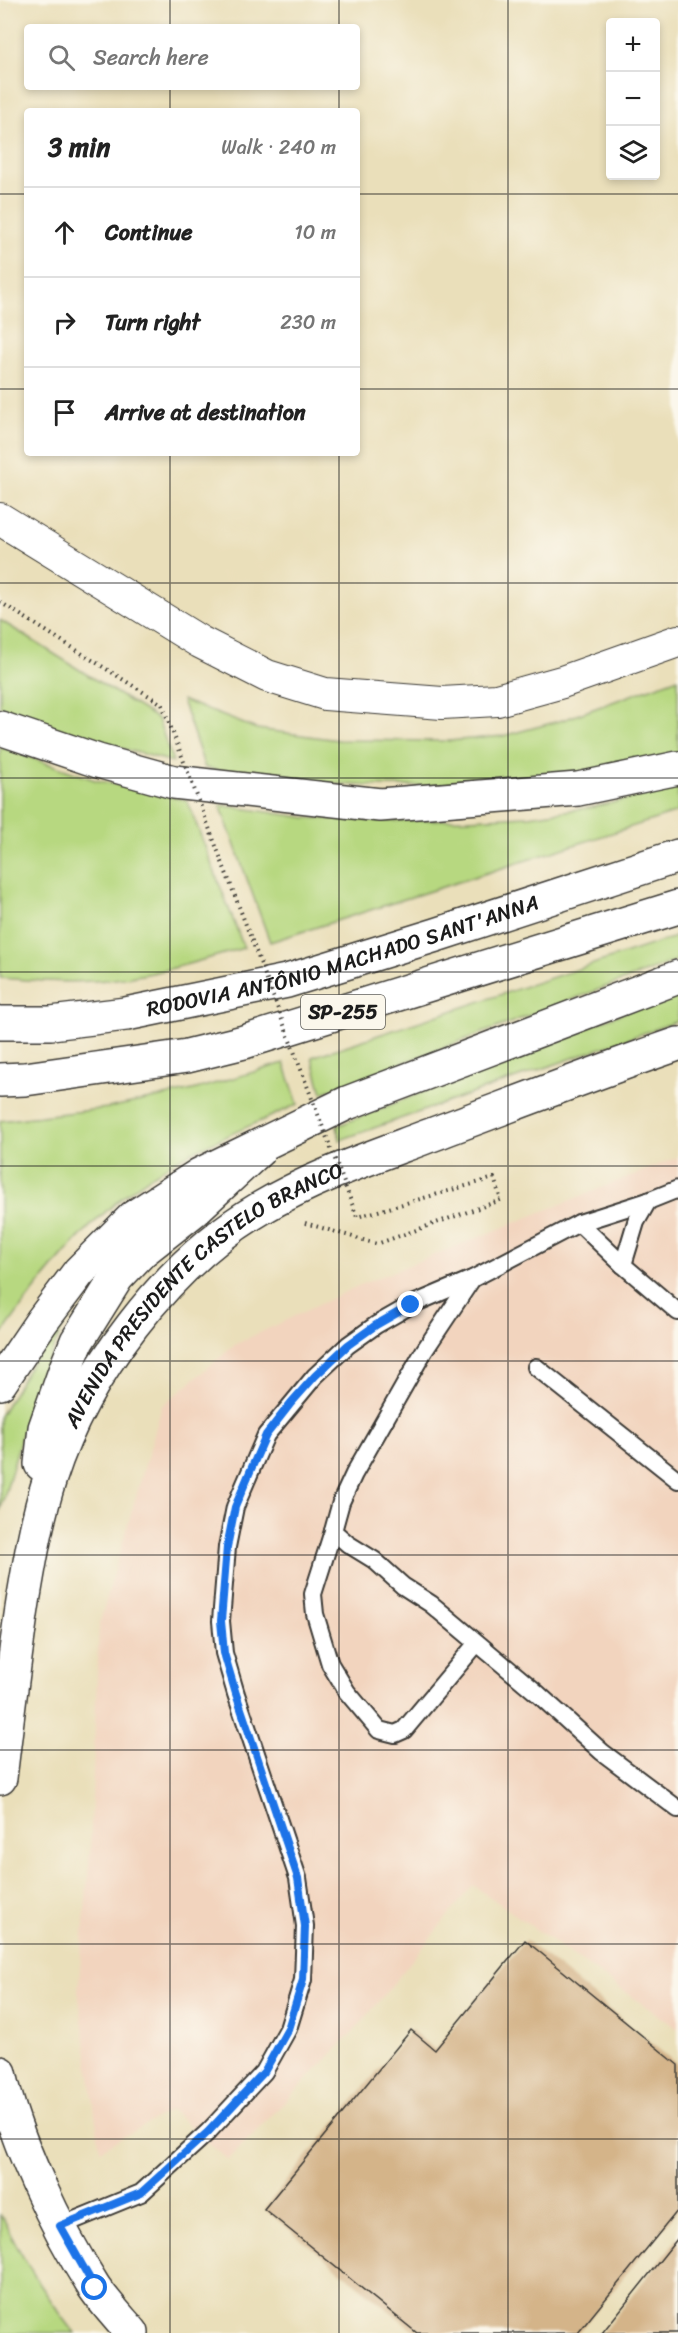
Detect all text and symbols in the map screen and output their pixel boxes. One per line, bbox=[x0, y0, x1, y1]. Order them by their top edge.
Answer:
map controls bbox=[606, 18, 660, 180]
button: + bbox=[606, 18, 660, 72]
search box bbox=[24, 24, 360, 90]
text: Search here bbox=[93, 38, 209, 77]
icon: search bbox=[45, 41, 78, 74]
button: − bbox=[606, 72, 660, 126]
text: 3 min bbox=[48, 124, 110, 170]
button: layers bbox=[606, 126, 660, 180]
text: Walk · 240 m bbox=[221, 130, 336, 165]
text: Continue bbox=[105, 213, 193, 252]
text: 10 m bbox=[294, 215, 336, 250]
icon: ahead bbox=[48, 216, 81, 249]
text: Turn right bbox=[105, 303, 200, 342]
text: 230 m bbox=[280, 305, 336, 340]
icon: right bbox=[48, 306, 81, 339]
text: Arrive at destination bbox=[105, 393, 306, 432]
icon: arrive bbox=[48, 396, 81, 429]
street label: RODOVIA ANTÔNIO MACHADO SANT'ANNA bbox=[143, 884, 544, 1028]
road number: SP-255 bbox=[301, 995, 385, 1029]
street label: AVENIDA PRESIDENTE CASTELO BRANCO bbox=[53, 1151, 349, 1436]
route end bbox=[397, 1291, 423, 1317]
route start bbox=[81, 2274, 107, 2300]

